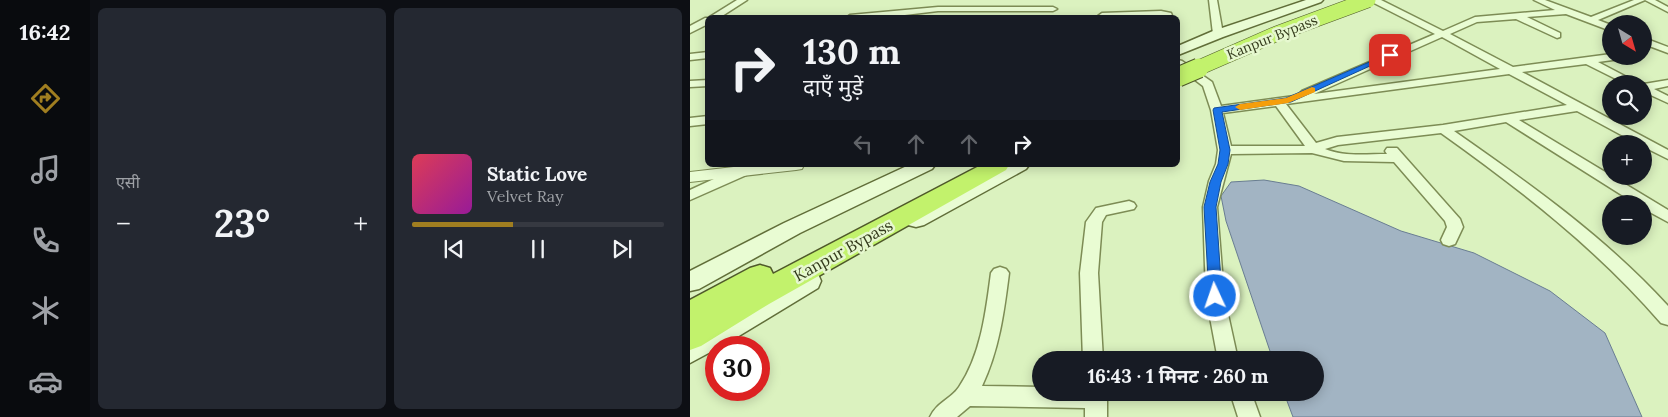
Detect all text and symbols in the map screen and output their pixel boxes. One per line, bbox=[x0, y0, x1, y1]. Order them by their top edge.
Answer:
street label: Kanpur Bypass bbox=[1224, 11, 1320, 63]
north arrow bbox=[1602, 15, 1652, 65]
map controls bbox=[1602, 15, 1652, 245]
text: 16:42 bbox=[20, 18, 70, 46]
text: 130 m bbox=[803, 29, 900, 74]
pin bbox=[1369, 34, 1411, 76]
icon: right bbox=[720, 35, 785, 100]
icon: arrive bbox=[1376, 41, 1404, 69]
text: दाएँ मुड़ें bbox=[803, 73, 863, 101]
button: search bbox=[1602, 75, 1652, 125]
icon: directions bbox=[28, 81, 63, 116]
icon: left bbox=[849, 130, 877, 158]
icon: ahead bbox=[902, 130, 930, 158]
icon: ahead bbox=[955, 130, 983, 158]
icon: right bbox=[1008, 130, 1036, 158]
button: + bbox=[1602, 135, 1652, 185]
icon: music bbox=[28, 152, 63, 187]
text: Static Love bbox=[487, 162, 587, 186]
text: एसी bbox=[116, 172, 140, 192]
text: Velvet Ray bbox=[487, 186, 563, 206]
button: − bbox=[1602, 195, 1652, 245]
text: 23° bbox=[214, 199, 270, 247]
text: − bbox=[116, 206, 131, 242]
text: + bbox=[353, 206, 368, 242]
street label: Kanpur Bypass bbox=[790, 215, 896, 285]
icon: phone bbox=[28, 223, 63, 258]
icon: previous bbox=[440, 235, 468, 263]
icon: pause bbox=[524, 235, 552, 263]
icon: next bbox=[608, 235, 636, 263]
position arrow bbox=[1188, 269, 1240, 321]
icon: climate bbox=[28, 293, 63, 328]
speed limit sign: 30 bbox=[705, 336, 770, 401]
icon: car bbox=[28, 364, 63, 399]
text: 16:43 · 1 मिनट · 260 m bbox=[1087, 364, 1269, 388]

